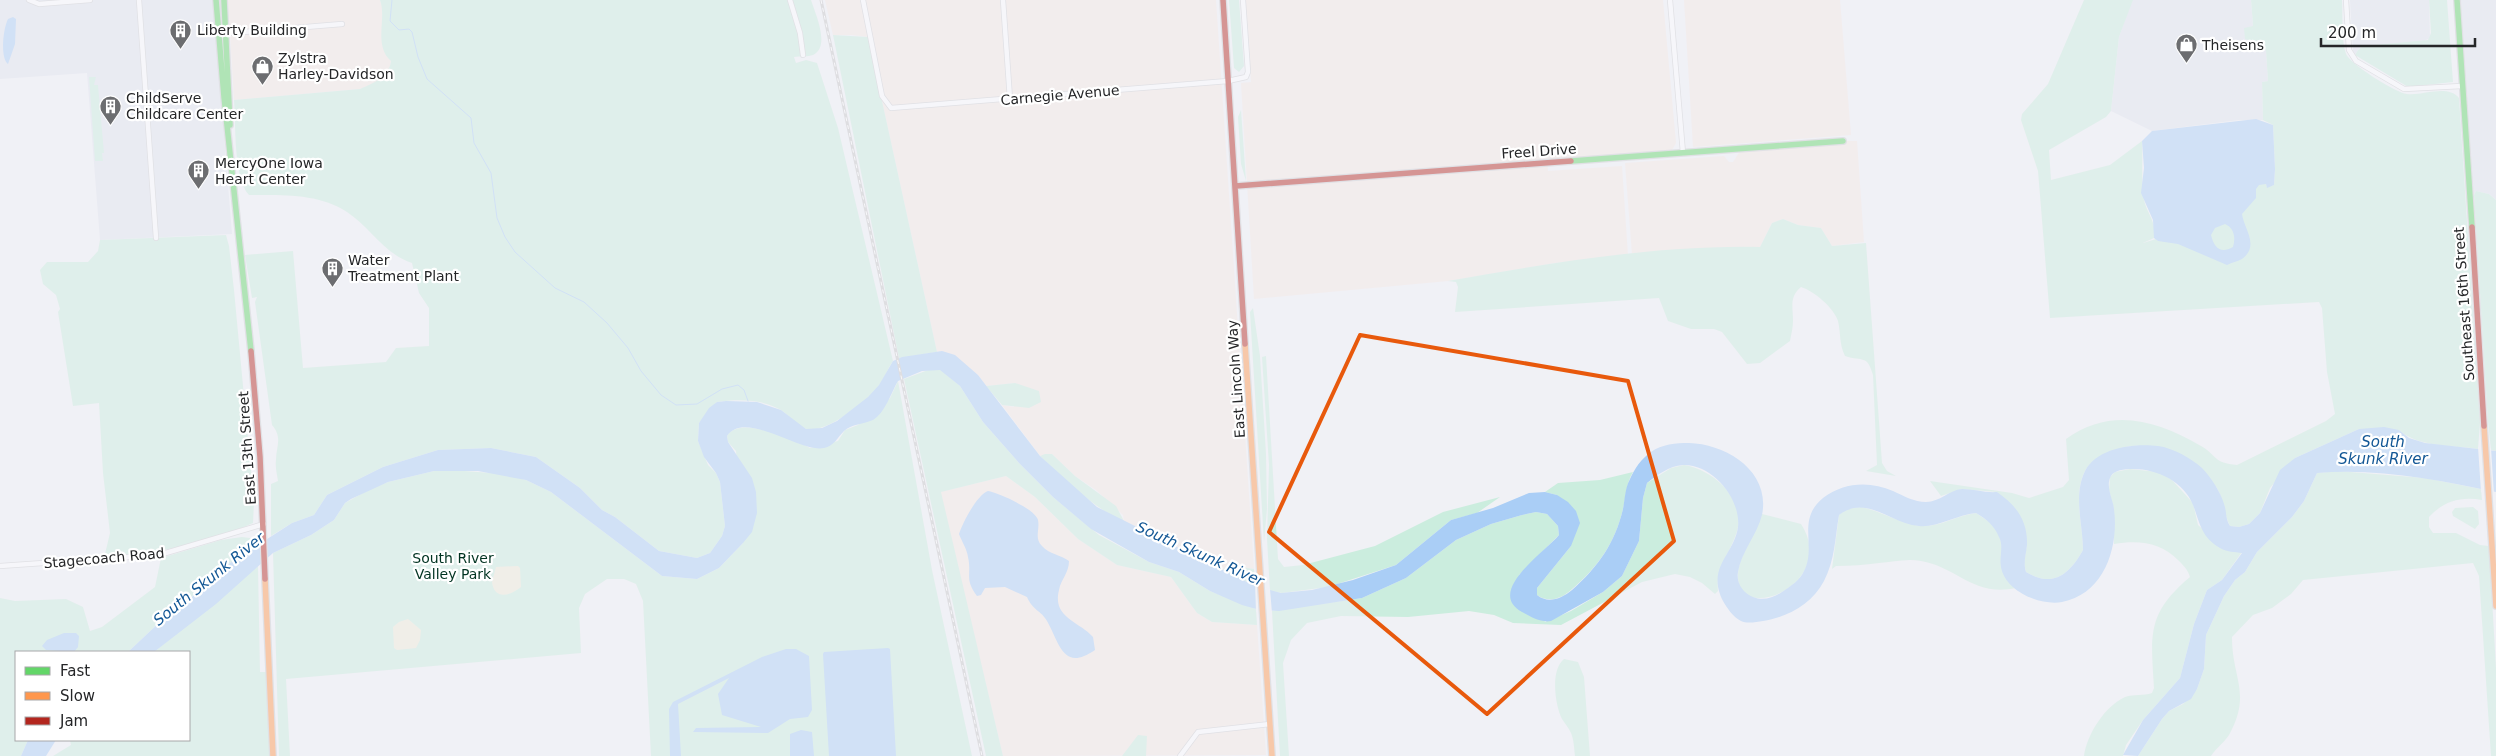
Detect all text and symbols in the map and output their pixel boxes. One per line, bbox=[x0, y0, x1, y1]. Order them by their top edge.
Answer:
scale bar bbox=[2321, 15, 2475, 47]
building icon: Liberty Building bbox=[169, 18, 193, 49]
place label: Liberty Building bbox=[197, 22, 307, 38]
text: 200 m bbox=[2328, 24, 2376, 42]
shop icon: Theisens bbox=[2174, 33, 2198, 64]
place label: Theisens bbox=[2201, 37, 2264, 53]
place label: Zylstra Harley-Davidson bbox=[278, 50, 394, 82]
shop icon: Zylstra Harley-Davidson bbox=[250, 54, 274, 85]
street label: Carnegie Avenue bbox=[1000, 82, 1120, 108]
place label: ChildServe Childcare Center bbox=[126, 90, 243, 122]
building icon: ChildServe Childcare Center bbox=[98, 94, 122, 125]
street label: Freel Drive bbox=[1501, 140, 1577, 162]
place label: MercyOne Iowa Heart Center bbox=[215, 155, 323, 187]
building icon: MercyOne Iowa Heart Center bbox=[187, 159, 211, 190]
street label: Southeast 16th Street bbox=[2451, 226, 2477, 382]
place label: Water Treatment Plant bbox=[347, 252, 459, 284]
building icon: Water Treatment Plant bbox=[320, 256, 344, 287]
street label: East Lincoln Way bbox=[1224, 319, 1248, 439]
street label: East 13th Street bbox=[235, 390, 259, 505]
water label: South Skunk River bbox=[2338, 433, 2429, 468]
water label: South Skunk River bbox=[1133, 518, 1267, 591]
water label: South Skunk River bbox=[150, 528, 269, 629]
street label: Stagecoach Road bbox=[43, 545, 165, 571]
park label: South River Valley Park bbox=[412, 550, 494, 582]
legend bbox=[15, 651, 190, 741]
text: Fast bbox=[60, 662, 90, 680]
text: Slow bbox=[60, 687, 95, 705]
text: Jam bbox=[59, 712, 88, 730]

